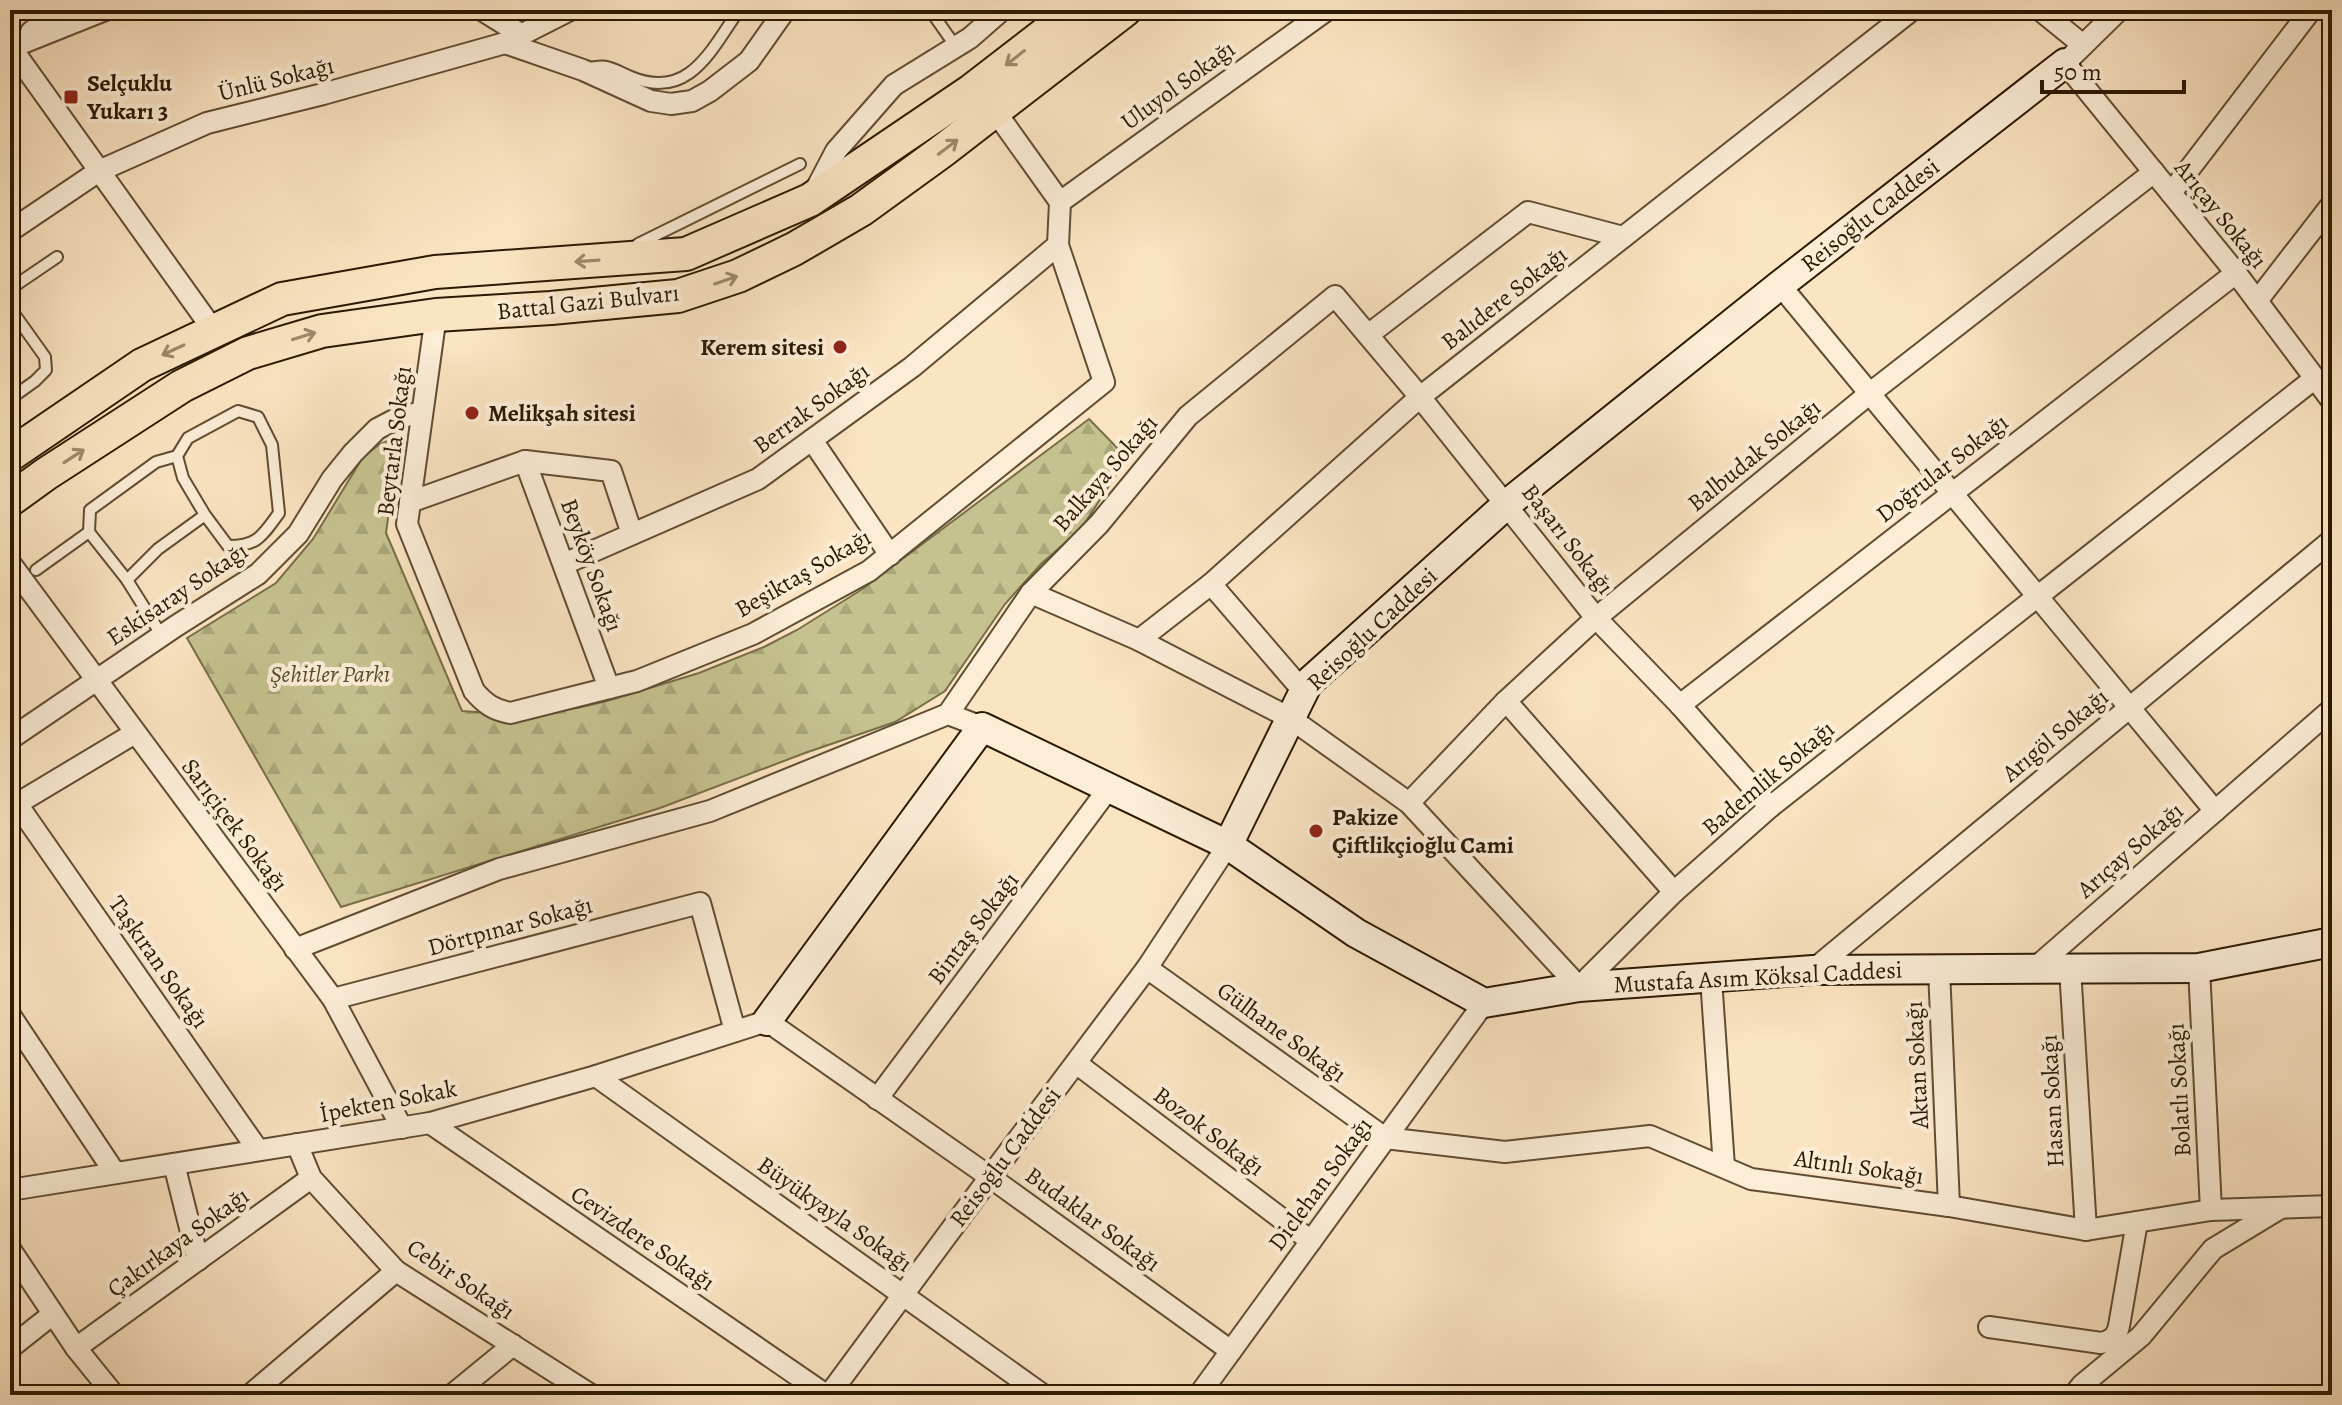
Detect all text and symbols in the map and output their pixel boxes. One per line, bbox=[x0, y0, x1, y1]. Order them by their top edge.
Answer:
street label: Uluyol Sokağı bbox=[1115, 33, 1241, 137]
scale bar bbox=[2042, 44, 2184, 94]
street label: Ünlü Sokağı bbox=[215, 49, 337, 109]
one-way arrow bbox=[1005, 49, 1026, 66]
text: 50 m bbox=[2054, 56, 2102, 88]
place label: Selçuklu Yukarı 3 bbox=[86, 67, 173, 127]
marker: Selçuklu Yukarı 3 bbox=[62, 88, 80, 106]
one-way arrow bbox=[937, 138, 959, 155]
street label: Reisoğlu Caddesi bbox=[1794, 151, 1946, 279]
street label: Arıçay Sokağı bbox=[2167, 152, 2275, 275]
street label: Balıdere Sokağı bbox=[1434, 239, 1574, 357]
one-way arrow bbox=[574, 254, 601, 269]
one-way arrow bbox=[713, 271, 738, 286]
street label: Battal Gazi Bulvarı bbox=[495, 277, 681, 327]
one-way arrow bbox=[290, 328, 316, 343]
place label: Kerem sitesi bbox=[700, 331, 824, 363]
marker: Kerem sitesi bbox=[831, 338, 849, 356]
one-way arrow bbox=[161, 344, 186, 359]
street label: Berrak Sokağı bbox=[746, 355, 876, 461]
street label: Beytarla Sokağı bbox=[369, 364, 419, 518]
street label: Balbudak Sokağı bbox=[1681, 391, 1827, 519]
place label: Melikşah sitesi bbox=[488, 397, 636, 429]
marker: Melikşah sitesi bbox=[463, 404, 481, 422]
street label: Doğrular Sokağı bbox=[1869, 406, 2015, 530]
street label: Balkaya Sokağı bbox=[1045, 408, 1165, 538]
one-way arrow bbox=[63, 447, 85, 464]
street label: Başarı Sokağı bbox=[1515, 477, 1621, 601]
street label: Beyköy Sokağı bbox=[553, 494, 631, 636]
street label: Beşiktaş Sokağı bbox=[729, 521, 877, 625]
street label: Eskisaray Sokağı bbox=[100, 535, 254, 653]
street label: Reisoğlu Caddesi bbox=[1300, 560, 1444, 698]
park label: Şehitler Parkı bbox=[270, 658, 390, 690]
street label: Arıgöl Sokağı bbox=[1994, 681, 2115, 790]
street label: Bademlik Sokağı bbox=[1695, 713, 1841, 843]
street label: Sarıçiçek Sokağı bbox=[174, 752, 296, 898]
street label: Arıçay Sokağı bbox=[2069, 795, 2190, 906]
place label: Pakize Çiftlikçioğlu Cami bbox=[1332, 801, 1514, 861]
marker: Pakize Çiftlikçioğlu Cami bbox=[1307, 822, 1325, 840]
street label: Bintaş Sokağı bbox=[920, 865, 1026, 991]
street label: Taşkıran Sokağı bbox=[101, 889, 217, 1035]
street label: Dörtpınar Sokağı bbox=[424, 889, 596, 963]
street label: Mustafa Asım Köksal Caddesi bbox=[1613, 953, 1903, 1001]
street label: Gülhane Sokağı bbox=[1211, 974, 1353, 1090]
street label: Aktan Sokağı bbox=[1898, 1000, 1936, 1131]
street label: Bolatlı Sokağı bbox=[2160, 1022, 2198, 1158]
street label: Hasan Sokağı bbox=[2033, 1034, 2071, 1168]
street label: İpekten Sokak bbox=[317, 1072, 460, 1130]
street label: Bozok Sokağı bbox=[1147, 1079, 1271, 1183]
street label: Reisoğlu Caddesi bbox=[942, 1080, 1068, 1234]
street label: Diclehan Sokağı bbox=[1261, 1111, 1379, 1257]
street label: Altınlı Sokağı bbox=[1791, 1142, 1926, 1192]
street label: Büyükyayla Sokağı bbox=[751, 1149, 919, 1279]
street label: Budaklar Sokağı bbox=[1019, 1159, 1167, 1279]
street label: Cevizdere Sokağı bbox=[565, 1178, 721, 1298]
street label: Çakırkaya Sokağı bbox=[101, 1180, 255, 1304]
street label: Cebir Sokağı bbox=[401, 1231, 521, 1327]

